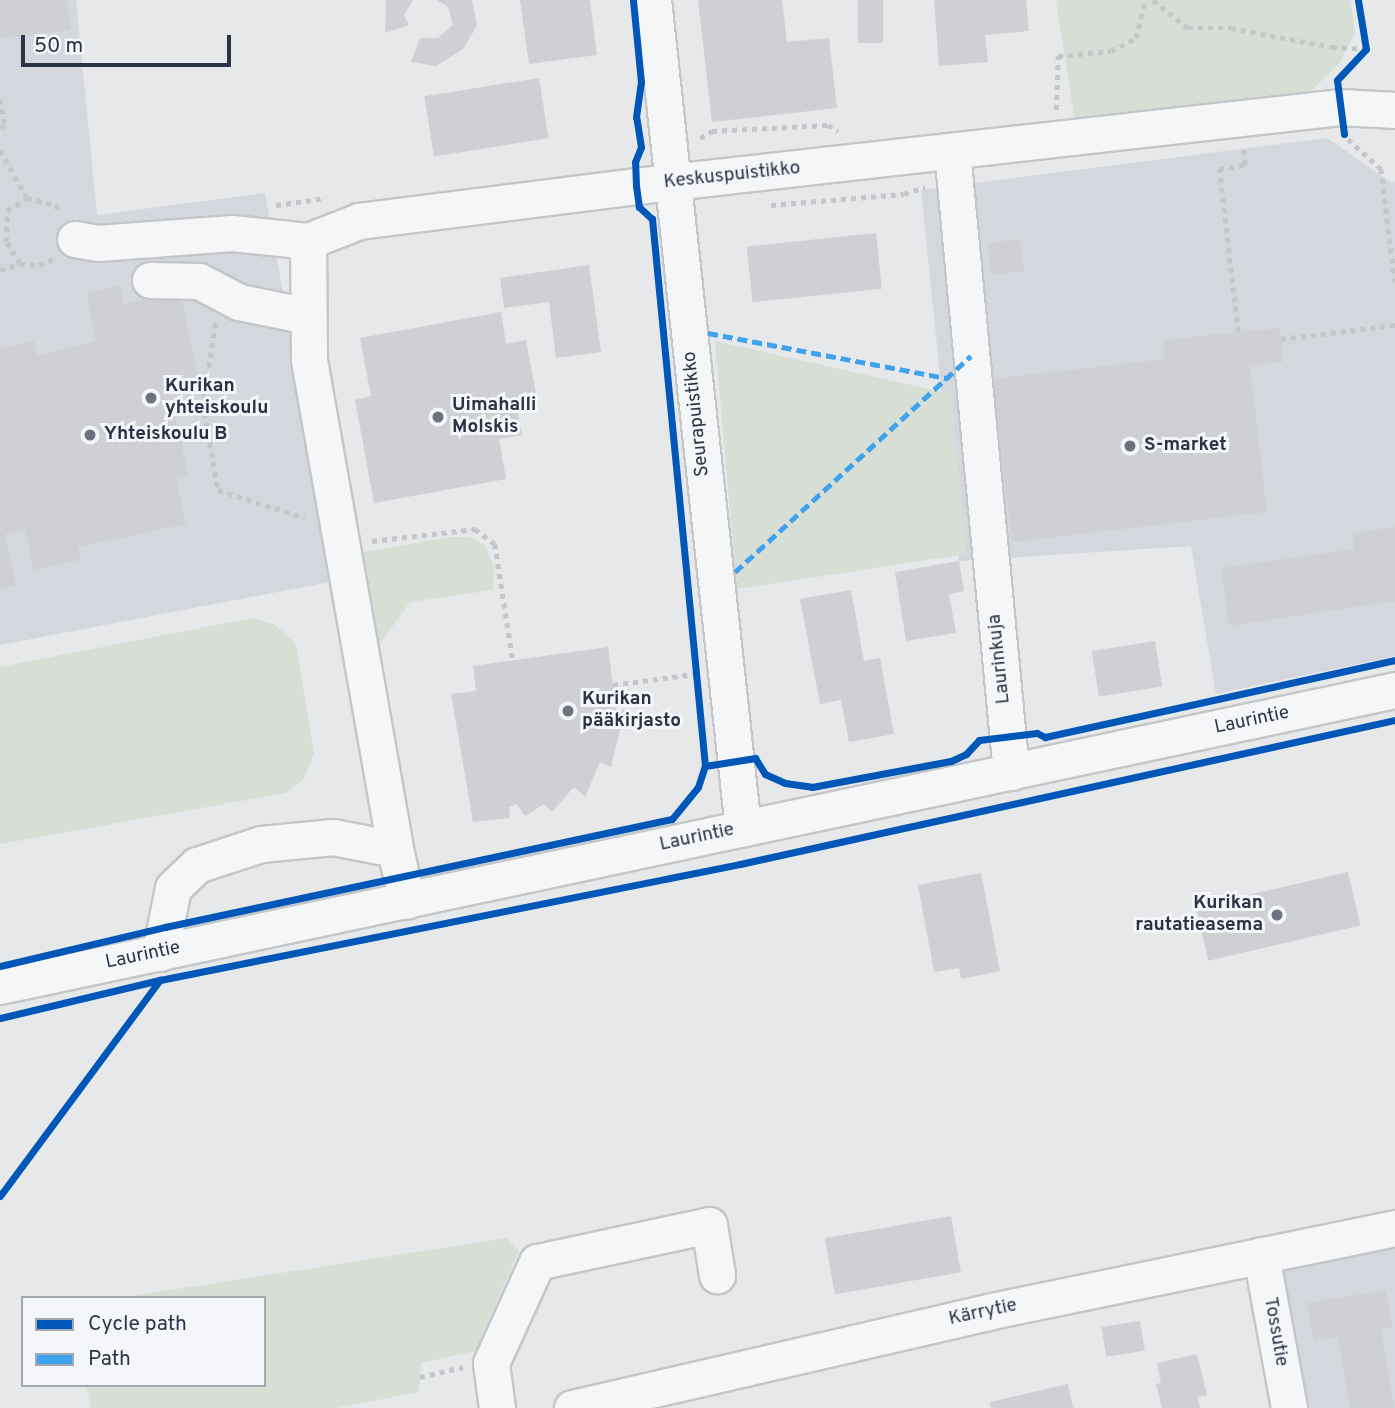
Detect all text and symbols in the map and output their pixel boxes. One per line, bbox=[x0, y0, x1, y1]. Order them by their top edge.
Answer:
scale bar bbox=[24, 21, 234, 65]
text: 50 m bbox=[34, 33, 83, 60]
street label: Keskuspuistikko bbox=[663, 157, 801, 195]
street label: Seurapuistikko bbox=[679, 350, 715, 478]
place label: Kurikan yhteiskoulu bbox=[165, 376, 268, 420]
marker: Kurikan yhteiskoulu bbox=[143, 390, 159, 406]
place label: Uimahalli Molskis bbox=[452, 395, 536, 439]
marker: Uimahalli Molskis bbox=[430, 409, 446, 425]
place label: Yhteiskoulu B bbox=[104, 424, 227, 446]
marker: Yhteiskoulu B bbox=[82, 427, 98, 443]
place label: S-market bbox=[1144, 435, 1227, 457]
marker: S-market bbox=[1122, 438, 1138, 454]
street label: Laurinkuja bbox=[984, 613, 1016, 705]
place label: Kurikan pääkirjasto bbox=[582, 689, 681, 733]
street label: Laurintie bbox=[1213, 702, 1291, 740]
marker: Kurikan pääkirjasto bbox=[560, 703, 576, 719]
street label: Laurintie bbox=[658, 819, 736, 857]
place label: Kurikan rautatieasema bbox=[1135, 893, 1263, 937]
marker: Kurikan rautatieasema bbox=[1269, 907, 1285, 923]
street label: Laurintie bbox=[104, 937, 182, 975]
street label: Kärrytie bbox=[947, 1295, 1019, 1331]
legend bbox=[21, 1296, 266, 1387]
street label: Tossutie bbox=[1258, 1296, 1292, 1368]
text: Cycle path bbox=[88, 1311, 187, 1338]
text: Path bbox=[88, 1346, 131, 1373]

